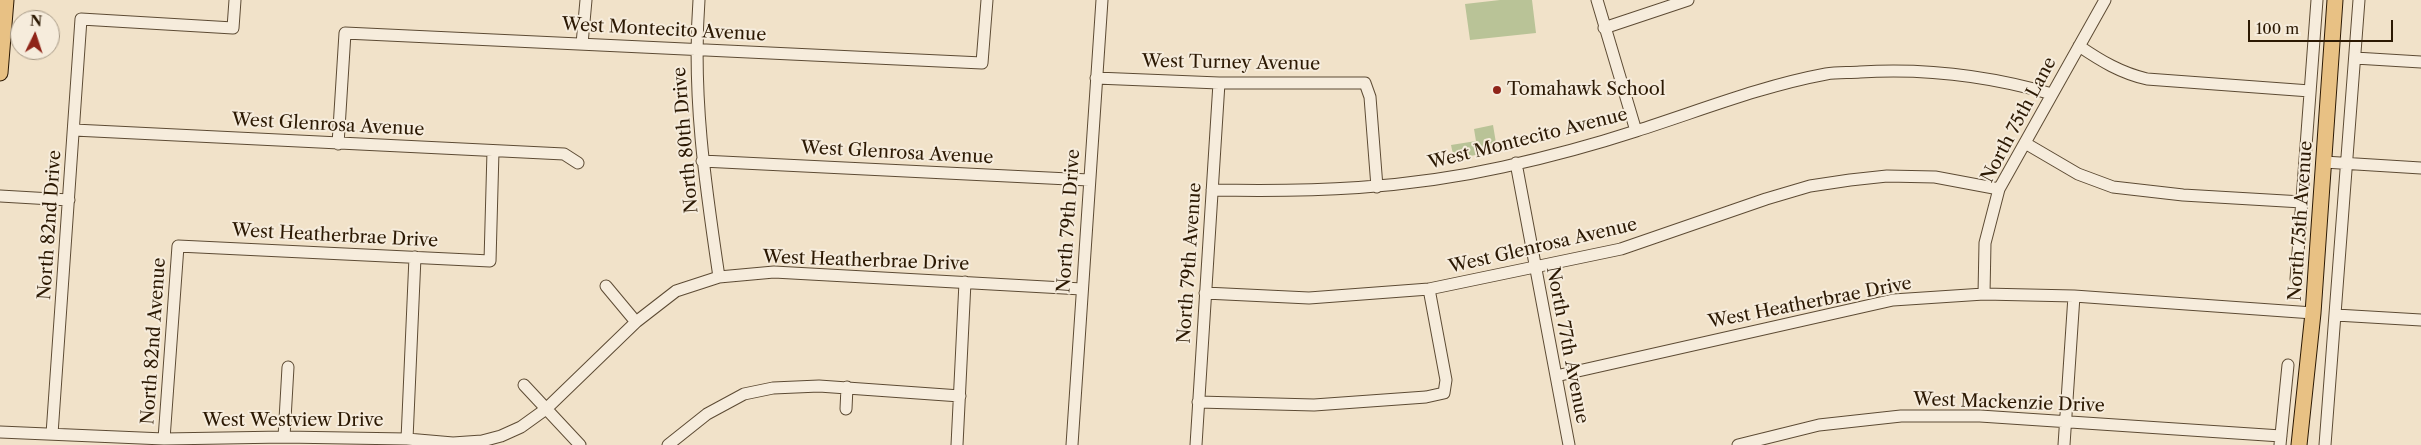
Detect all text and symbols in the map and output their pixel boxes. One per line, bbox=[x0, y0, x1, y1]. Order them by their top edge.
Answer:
north arrow bbox=[10, 10, 60, 60]
scale bar bbox=[2251, 10, 2396, 42]
text: N bbox=[29, 12, 43, 30]
street label: West Montecito Avenue bbox=[561, 14, 767, 46]
text: 100 m bbox=[2256, 19, 2299, 38]
street label: West Turney Avenue bbox=[1142, 51, 1320, 75]
street label: North 75th Lane bbox=[1977, 54, 2061, 186]
street label: North 80th Drive bbox=[669, 66, 703, 214]
place label: Tomahawk School bbox=[1507, 79, 1665, 101]
marker: Tomahawk School bbox=[1491, 84, 1503, 96]
street label: West Montecito Avenue bbox=[1426, 104, 1630, 174]
street label: West Glenrosa Avenue bbox=[231, 109, 425, 141]
street label: West Glenrosa Avenue bbox=[800, 137, 994, 169]
street label: North 75th Avenue bbox=[2285, 140, 2317, 302]
street label: North 79th Drive bbox=[1053, 148, 1085, 294]
street label: North 82nd Drive bbox=[34, 149, 66, 301]
street label: North 79th Avenue bbox=[1174, 182, 1206, 344]
street label: West Glenrosa Avenue bbox=[1447, 214, 1639, 278]
street label: West Heatherbrae Drive bbox=[231, 220, 439, 252]
street label: West Heatherbrae Drive bbox=[762, 247, 970, 275]
street label: North 82nd Avenue bbox=[137, 257, 171, 425]
street label: North 77th Avenue bbox=[1541, 265, 1593, 425]
street label: West Heatherbrae Drive bbox=[1707, 273, 1913, 333]
street label: West Mackenzie Drive bbox=[1913, 389, 2105, 417]
street label: West Westview Drive bbox=[203, 410, 383, 432]

